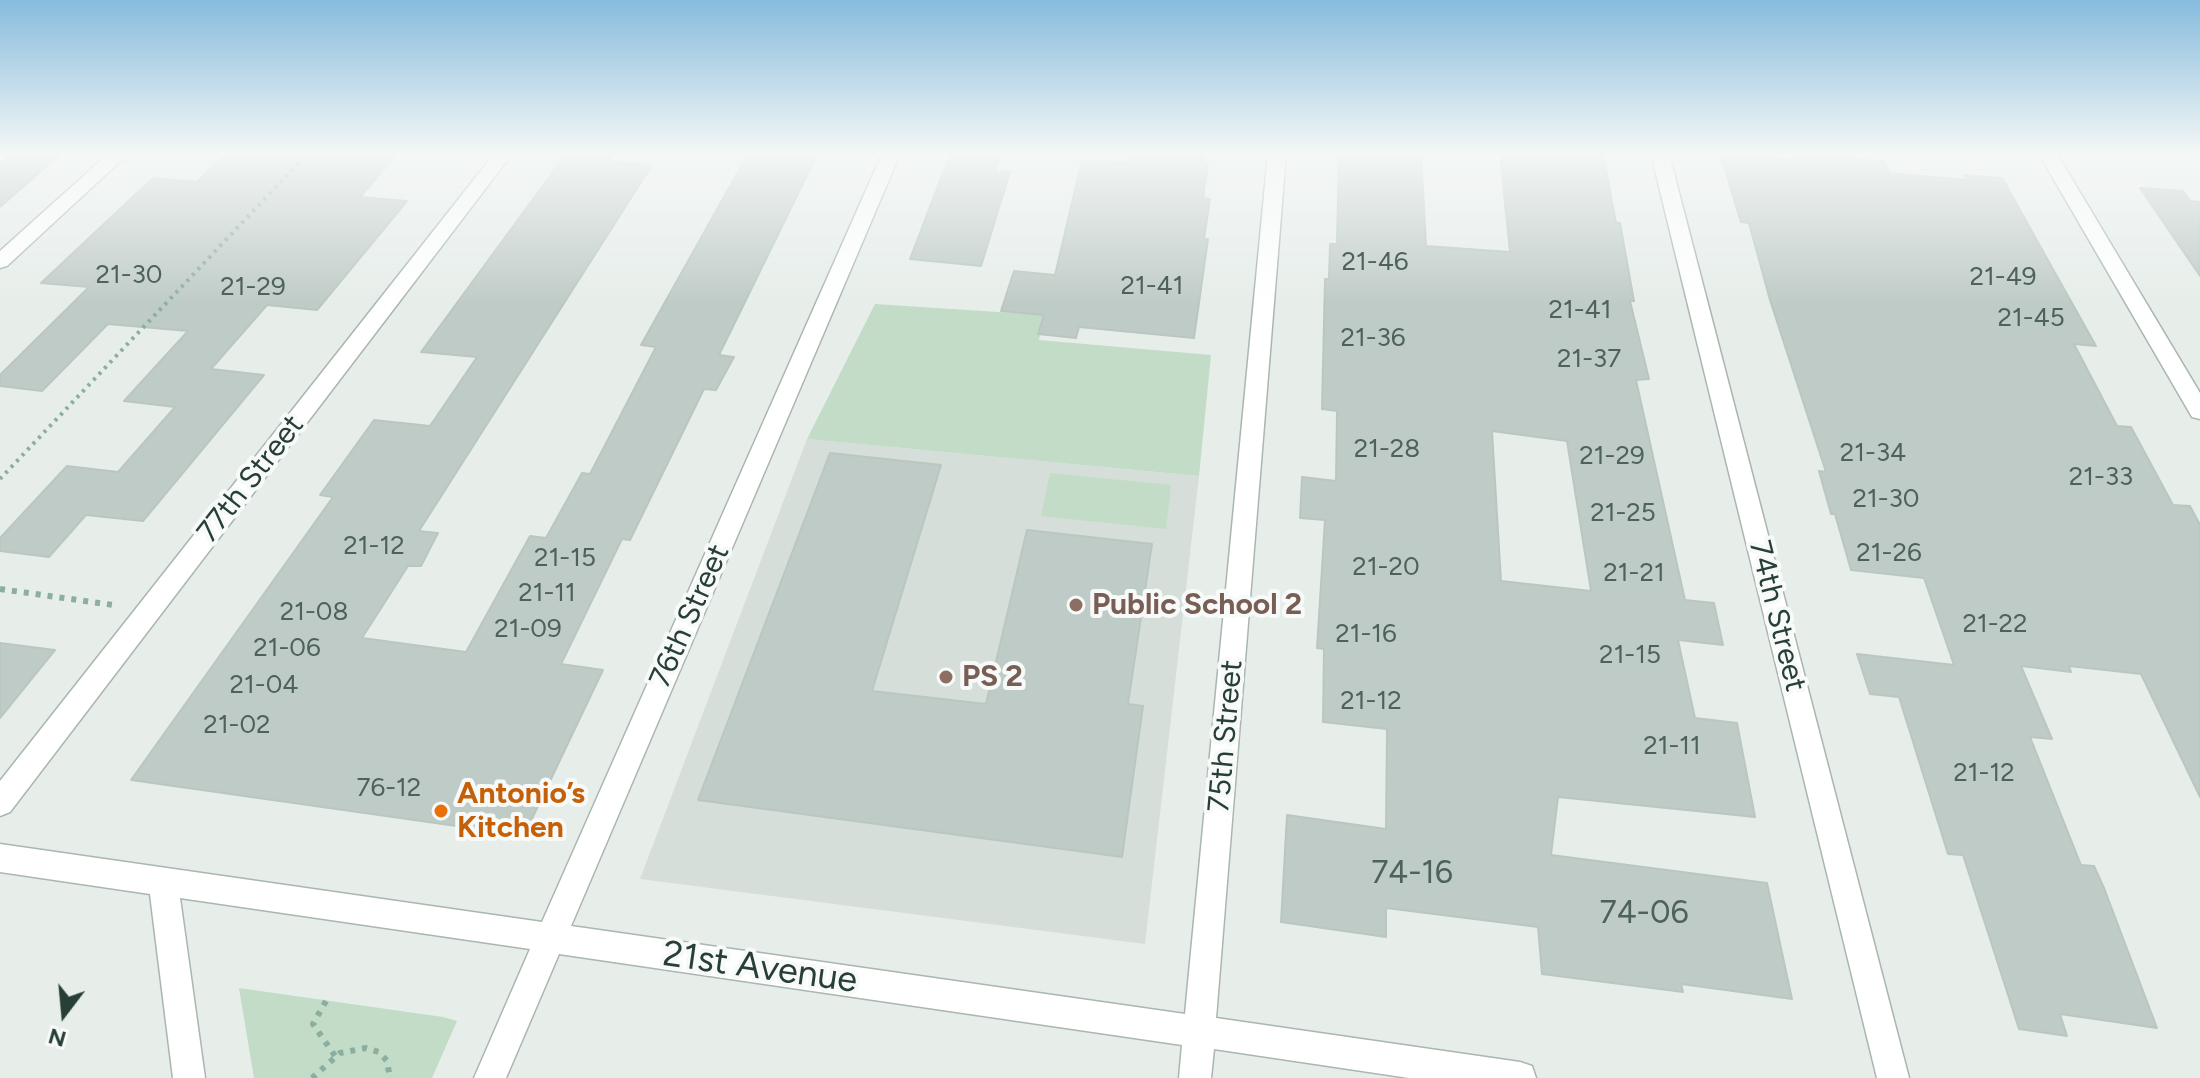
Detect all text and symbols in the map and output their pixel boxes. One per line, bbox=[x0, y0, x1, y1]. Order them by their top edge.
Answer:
house number: 21-46 bbox=[1342, 246, 1408, 278]
house number: 21-30 bbox=[96, 259, 162, 291]
house number: 21-49 bbox=[1970, 261, 2036, 293]
house number: 21-41 bbox=[1121, 270, 1183, 302]
house number: 21-29 bbox=[220, 271, 286, 303]
house number: 21-41 bbox=[1549, 294, 1611, 326]
house number: 21-45 bbox=[1997, 302, 2065, 334]
house number: 21-36 bbox=[1341, 322, 1405, 354]
house number: 21-37 bbox=[1557, 343, 1621, 375]
street label: 77th Street bbox=[190, 408, 312, 550]
house number: 21-28 bbox=[1354, 433, 1420, 465]
house number: 21-34 bbox=[1840, 437, 1906, 469]
house number: 21-29 bbox=[1579, 440, 1645, 472]
house number: 21-33 bbox=[2069, 461, 2133, 493]
house number: 21-30 bbox=[1853, 483, 1919, 515]
house number: 21-25 bbox=[1590, 497, 1656, 529]
house number: 21-12 bbox=[343, 530, 405, 562]
street label: 74th Street bbox=[1741, 537, 1813, 695]
house number: 21-26 bbox=[1856, 537, 1922, 569]
street label: 76th Street bbox=[643, 539, 737, 693]
house number: 21-15 bbox=[534, 542, 596, 574]
house number: 21-20 bbox=[1352, 551, 1420, 583]
house number: 21-21 bbox=[1603, 557, 1665, 589]
house number: 21-11 bbox=[518, 577, 576, 609]
place label: Public School 2 bbox=[1092, 587, 1302, 623]
house number: 21-08 bbox=[280, 596, 348, 628]
marker: Public School 2 bbox=[1067, 596, 1085, 614]
house number: 21-22 bbox=[1962, 608, 2028, 640]
house number: 21-09 bbox=[494, 613, 562, 645]
house number: 21-16 bbox=[1335, 618, 1397, 650]
house number: 21-06 bbox=[253, 632, 321, 664]
house number: 21-15 bbox=[1599, 639, 1661, 671]
street label: 75th Street bbox=[1201, 658, 1251, 814]
place label: PS 2 bbox=[962, 659, 1023, 695]
marker: PS 2 bbox=[937, 668, 955, 686]
house number: 21-04 bbox=[230, 669, 298, 701]
house number: 21-12 bbox=[1340, 685, 1402, 717]
house number: 21-02 bbox=[203, 709, 271, 741]
house number: 21-11 bbox=[1643, 730, 1701, 762]
house number: 21-12 bbox=[1953, 757, 2015, 789]
house number: 76-12 bbox=[357, 772, 421, 804]
place label: Antonio’s Kitchen bbox=[457, 776, 585, 846]
marker: Antonio’s Kitchen bbox=[432, 802, 450, 820]
house number: 74-16 bbox=[1371, 855, 1453, 893]
house number: 74-06 bbox=[1599, 895, 1689, 933]
street label: 21st Avenue bbox=[660, 933, 860, 1003]
north arrow bbox=[24, 974, 104, 1054]
text: N bbox=[45, 1022, 69, 1053]

